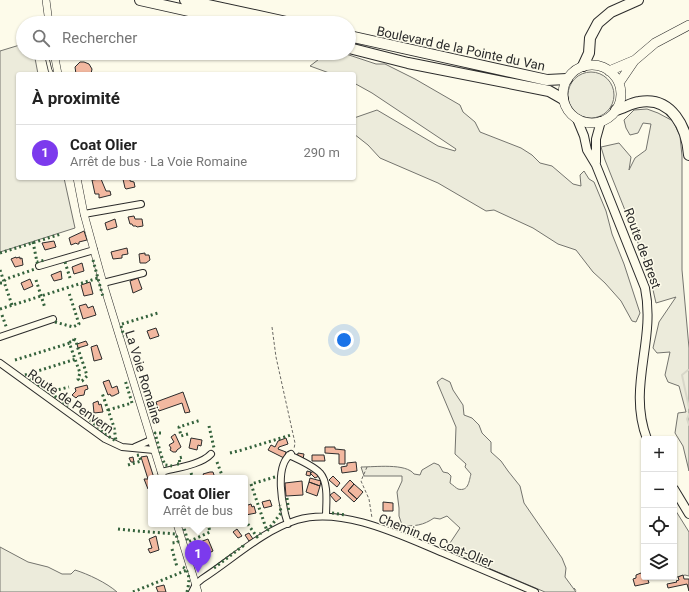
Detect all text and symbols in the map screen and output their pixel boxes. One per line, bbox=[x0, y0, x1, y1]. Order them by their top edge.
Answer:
search box bbox=[16, 16, 356, 60]
street label: Boulevard de la Pointe du Van bbox=[375, 23, 547, 74]
icon: search bbox=[30, 27, 52, 49]
text: Rechercher bbox=[62, 29, 137, 47]
text: À proximité bbox=[32, 88, 120, 108]
text: Coat Olier bbox=[70, 136, 137, 154]
text: 1 bbox=[41, 145, 49, 160]
text: 290 m bbox=[303, 145, 340, 160]
text: Arrêt de bus · La Voie Romaine bbox=[70, 154, 247, 169]
street label: Route de Brest bbox=[621, 206, 664, 291]
street label: La Voie Romaine bbox=[122, 329, 165, 426]
your location bbox=[334, 330, 354, 350]
street label: Route de Penvern bbox=[25, 366, 117, 437]
map controls bbox=[641, 436, 677, 580]
button: + bbox=[641, 436, 677, 472]
button: − bbox=[641, 472, 677, 508]
popup bbox=[148, 475, 248, 527]
text: Coat Olier bbox=[163, 485, 230, 503]
text: Arrêt de bus bbox=[163, 503, 233, 518]
button: locate bbox=[641, 508, 677, 544]
street label: Chemin de Coat-Olier bbox=[376, 511, 496, 571]
pin: 1 bbox=[185, 540, 211, 573]
button: layers bbox=[641, 544, 677, 580]

